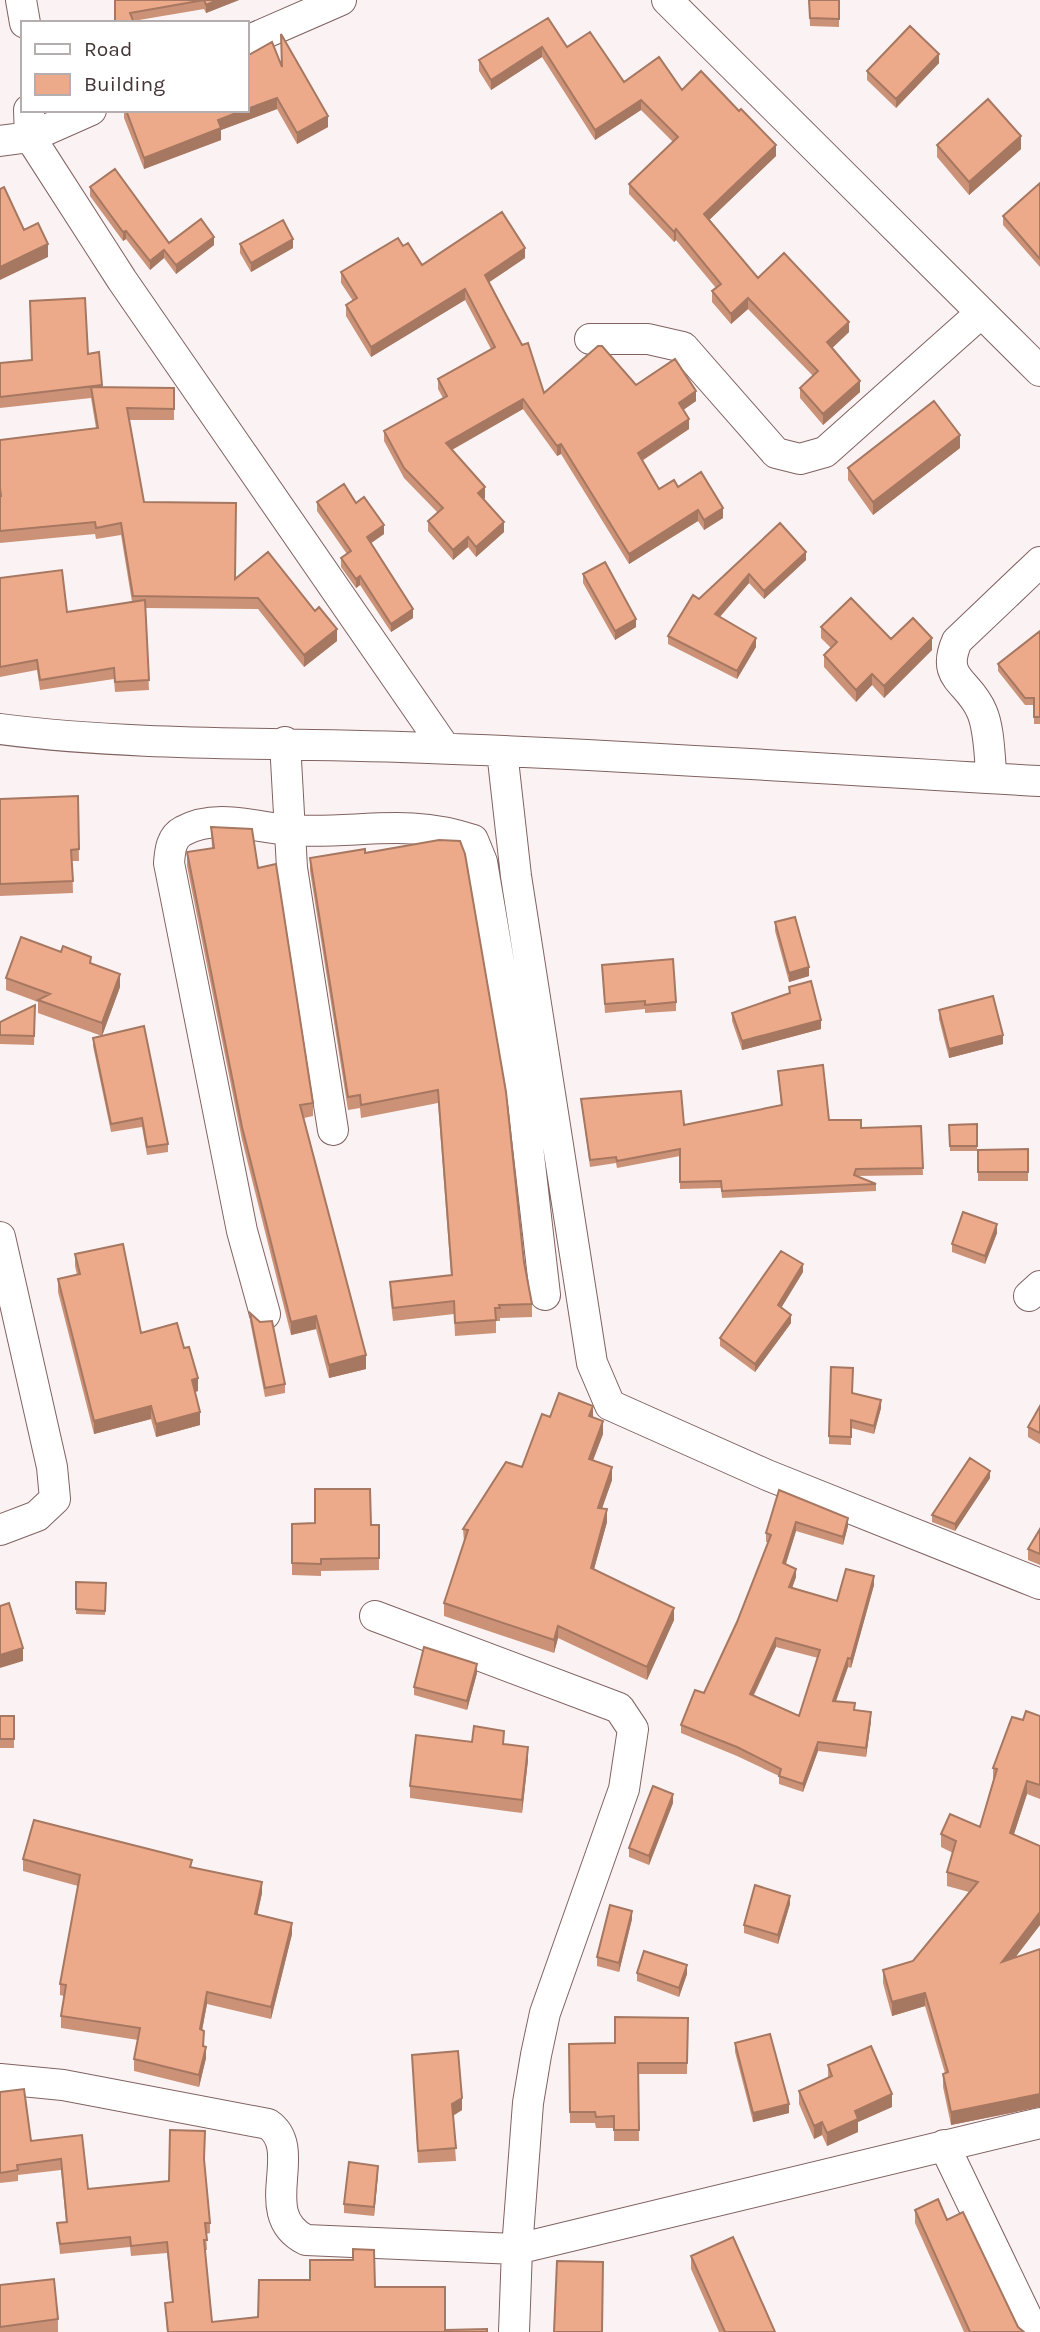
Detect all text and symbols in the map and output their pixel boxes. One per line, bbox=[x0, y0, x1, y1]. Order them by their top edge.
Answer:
legend bbox=[21, 21, 248, 112]
text: Road bbox=[84, 37, 132, 61]
text: Building bbox=[84, 72, 165, 96]

